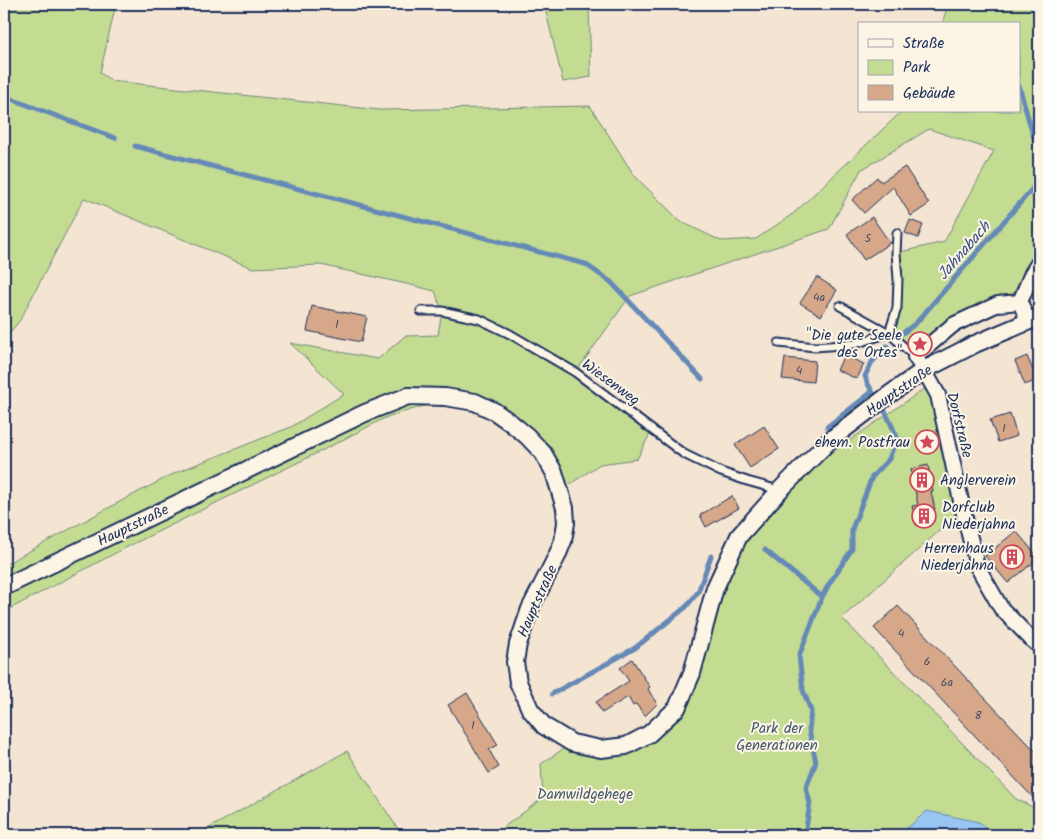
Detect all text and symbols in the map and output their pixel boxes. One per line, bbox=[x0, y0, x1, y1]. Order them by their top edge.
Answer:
legend bbox=[858, 22, 1020, 112]
text: Straße bbox=[903, 32, 945, 56]
text: Park bbox=[903, 56, 931, 80]
text: Gebäude bbox=[903, 82, 956, 106]
water label: Jahnabach bbox=[931, 215, 998, 286]
house number: 5 bbox=[865, 229, 873, 248]
house number: 4a bbox=[813, 288, 825, 307]
house number: 1 bbox=[335, 315, 339, 334]
place label: "Die gute Seele des Ortes" bbox=[806, 324, 902, 365]
place icon: "Die gute Seele des Ortes" bbox=[907, 331, 933, 357]
street label: Wiesenweg bbox=[576, 353, 645, 412]
street label: Hauptstraße bbox=[861, 359, 938, 423]
house number: 4 bbox=[796, 361, 803, 380]
street label: Dorfstraße bbox=[939, 390, 979, 461]
house number: 1 bbox=[1002, 419, 1006, 438]
place icon: ehem. Postfrau bbox=[914, 429, 940, 455]
place label: ehem. Postfrau bbox=[815, 431, 910, 455]
building icon: Anglerverein bbox=[909, 467, 935, 493]
place label: Anglerverein bbox=[940, 469, 1016, 493]
place label: Dorfclub Niederjahna bbox=[942, 496, 1016, 537]
street label: Hauptstraße bbox=[94, 498, 174, 554]
building icon: Dorfclub Niederjahna bbox=[911, 503, 937, 529]
place label: Herrenhaus Niederjahna bbox=[920, 537, 995, 578]
building icon: Herrenhaus Niederjahna bbox=[999, 544, 1025, 570]
street label: Hauptstraße bbox=[511, 561, 565, 641]
house number: 4 bbox=[898, 624, 905, 643]
house number: 6 bbox=[924, 652, 930, 671]
house number: 6a bbox=[941, 673, 954, 692]
house number: 8 bbox=[974, 706, 982, 725]
house number: 1 bbox=[471, 716, 475, 735]
park label: Park der Generationen bbox=[736, 717, 818, 758]
park label: Damwildgehege bbox=[537, 783, 633, 807]

